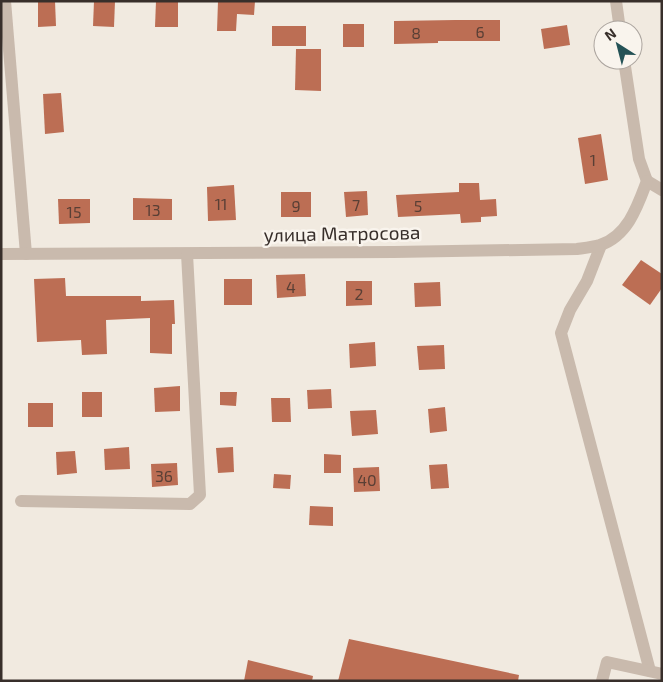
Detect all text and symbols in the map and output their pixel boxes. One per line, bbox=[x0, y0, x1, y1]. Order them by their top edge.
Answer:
north arrow bbox=[593, 20, 643, 70]
house number: 6 bbox=[475, 22, 485, 41]
house number: 8 bbox=[411, 23, 421, 42]
text: N bbox=[601, 24, 619, 44]
house number: 1 bbox=[590, 150, 596, 169]
house number: 11 bbox=[215, 194, 227, 213]
house number: 7 bbox=[352, 195, 360, 214]
house number: 9 bbox=[291, 196, 301, 215]
house number: 5 bbox=[414, 196, 422, 215]
house number: 13 bbox=[145, 200, 161, 219]
house number: 15 bbox=[67, 202, 81, 221]
street label: улица Матросова bbox=[263, 220, 421, 247]
house number: 4 bbox=[286, 277, 296, 296]
house number: 2 bbox=[355, 284, 364, 303]
house number: 36 bbox=[155, 466, 173, 485]
house number: 40 bbox=[357, 470, 377, 489]

